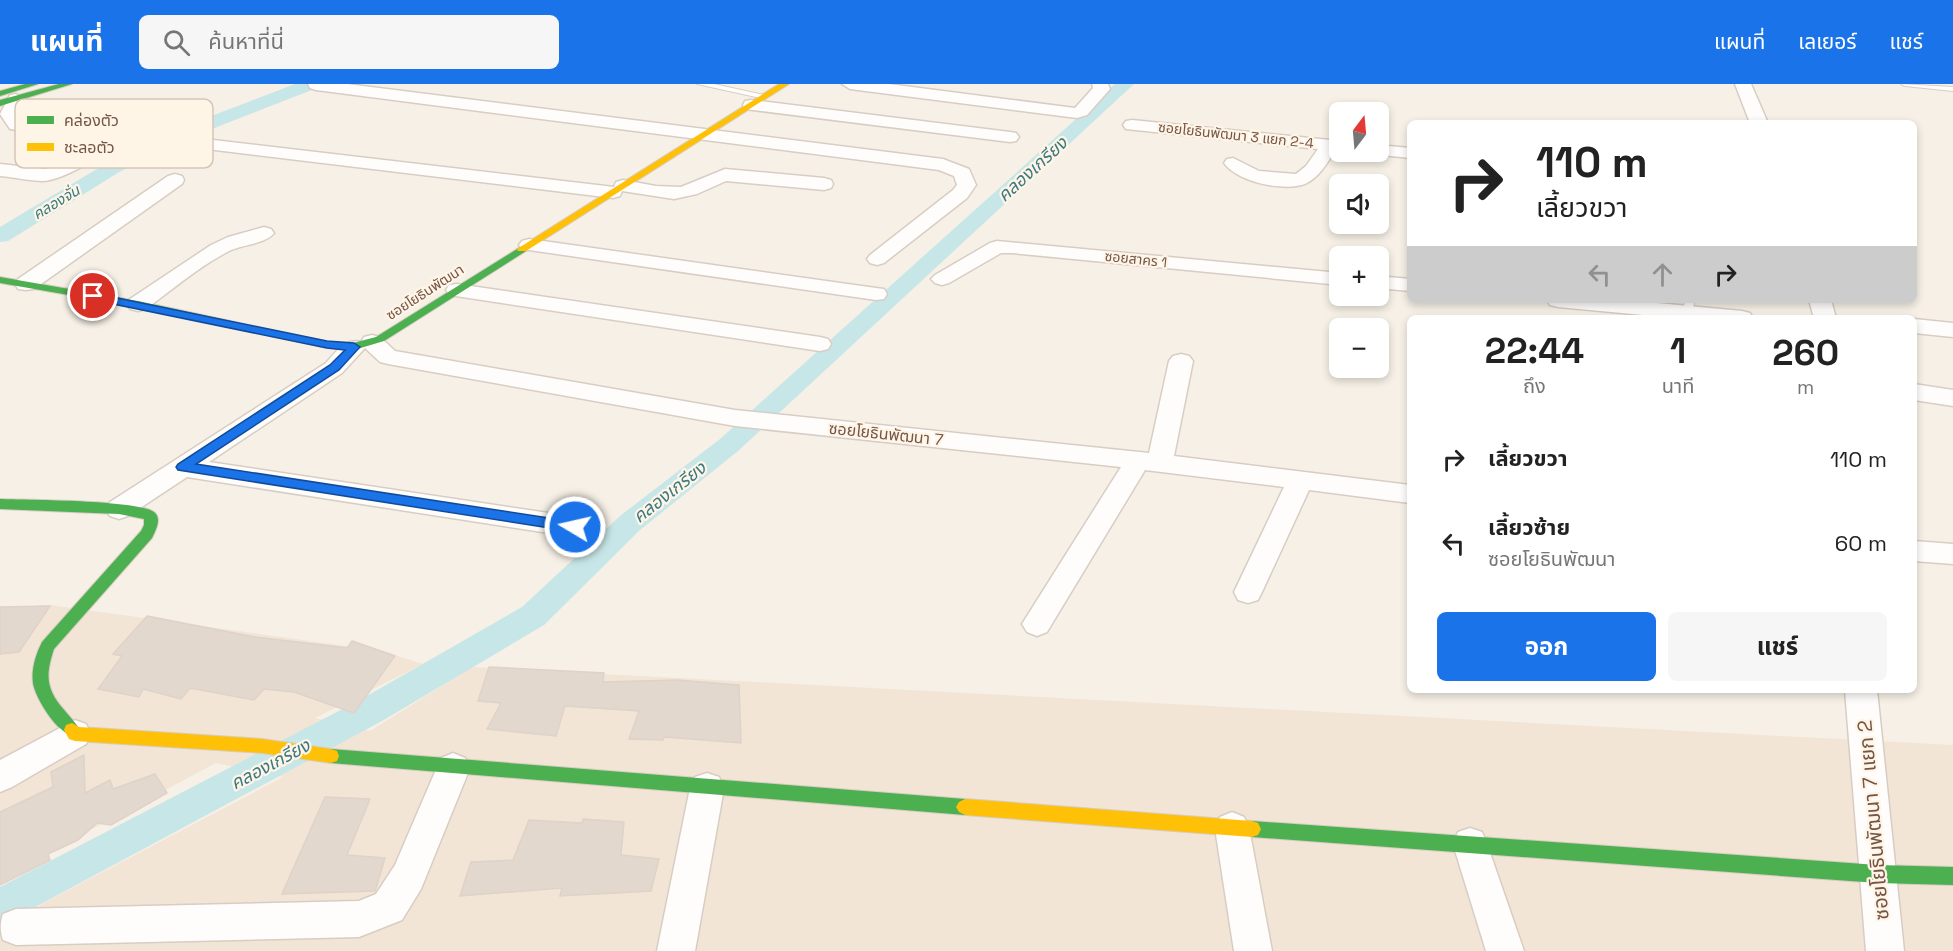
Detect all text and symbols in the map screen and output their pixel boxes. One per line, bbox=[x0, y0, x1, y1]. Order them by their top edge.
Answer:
search box bbox=[139, 15, 559, 69]
text: แผนที่ bbox=[30, 23, 103, 59]
icon: search bbox=[160, 26, 193, 59]
text: ค้นหาที่นี่ bbox=[208, 27, 284, 55]
text: แผนที่ bbox=[1714, 28, 1765, 55]
text: เลเยอร์ bbox=[1798, 28, 1857, 55]
text: แชร์ bbox=[1890, 28, 1923, 55]
legend bbox=[15, 99, 213, 168]
north arrow bbox=[1329, 102, 1389, 162]
map controls bbox=[1329, 102, 1389, 378]
text: คล่องตัว bbox=[64, 110, 119, 131]
street label: ซอยโยธินพัฒนา 3 แยก 2-4 bbox=[1157, 118, 1315, 152]
water label: คลองเกรียง bbox=[992, 131, 1073, 207]
text: 110 m bbox=[1536, 136, 1648, 189]
text: ชะลอตัว bbox=[64, 137, 115, 158]
icon: right bbox=[1437, 144, 1515, 222]
button: sound bbox=[1329, 174, 1389, 234]
water label: คลองจั่น bbox=[29, 180, 84, 223]
text: เลี้ยวขวา bbox=[1536, 190, 1627, 225]
button: + bbox=[1329, 246, 1389, 306]
street label: ซอยสาคร 1 bbox=[1104, 247, 1168, 271]
icon: left bbox=[1583, 258, 1616, 291]
icon: ahead bbox=[1646, 258, 1679, 291]
icon: right bbox=[1709, 258, 1742, 291]
street label: ซอยโยธินพัฒนา bbox=[383, 260, 467, 324]
pin bbox=[67, 270, 118, 321]
icon: arrive bbox=[76, 279, 109, 312]
button: − bbox=[1329, 318, 1389, 378]
text: 22:44 bbox=[1485, 328, 1584, 374]
text: 1 bbox=[1670, 328, 1686, 374]
text: 260 bbox=[1772, 330, 1839, 376]
text: ถึง bbox=[1523, 373, 1546, 399]
text: นาที bbox=[1662, 373, 1694, 399]
text: m bbox=[1797, 374, 1814, 400]
street label: ซอยโยธินพัฒนา 7 bbox=[828, 418, 944, 450]
icon: right bbox=[1437, 443, 1470, 476]
text: เลี้ยวขวา bbox=[1488, 444, 1568, 472]
text: 110 m bbox=[1830, 445, 1887, 473]
water label: คลองเกรียง bbox=[628, 455, 711, 528]
position arrow bbox=[543, 495, 607, 559]
text: เลี้ยวซ้าย bbox=[1488, 513, 1570, 541]
icon: left bbox=[1437, 527, 1470, 560]
text: 60 m bbox=[1835, 529, 1887, 557]
text: ซอยโยธินพัฒนา bbox=[1488, 546, 1615, 572]
button: ออก bbox=[1437, 612, 1656, 681]
button: แชร์ bbox=[1668, 612, 1887, 681]
street label: ซอยโยธินพัฒนา 7 แยก 2 bbox=[1851, 719, 1895, 921]
water label: คลองเกรียง bbox=[226, 733, 315, 794]

